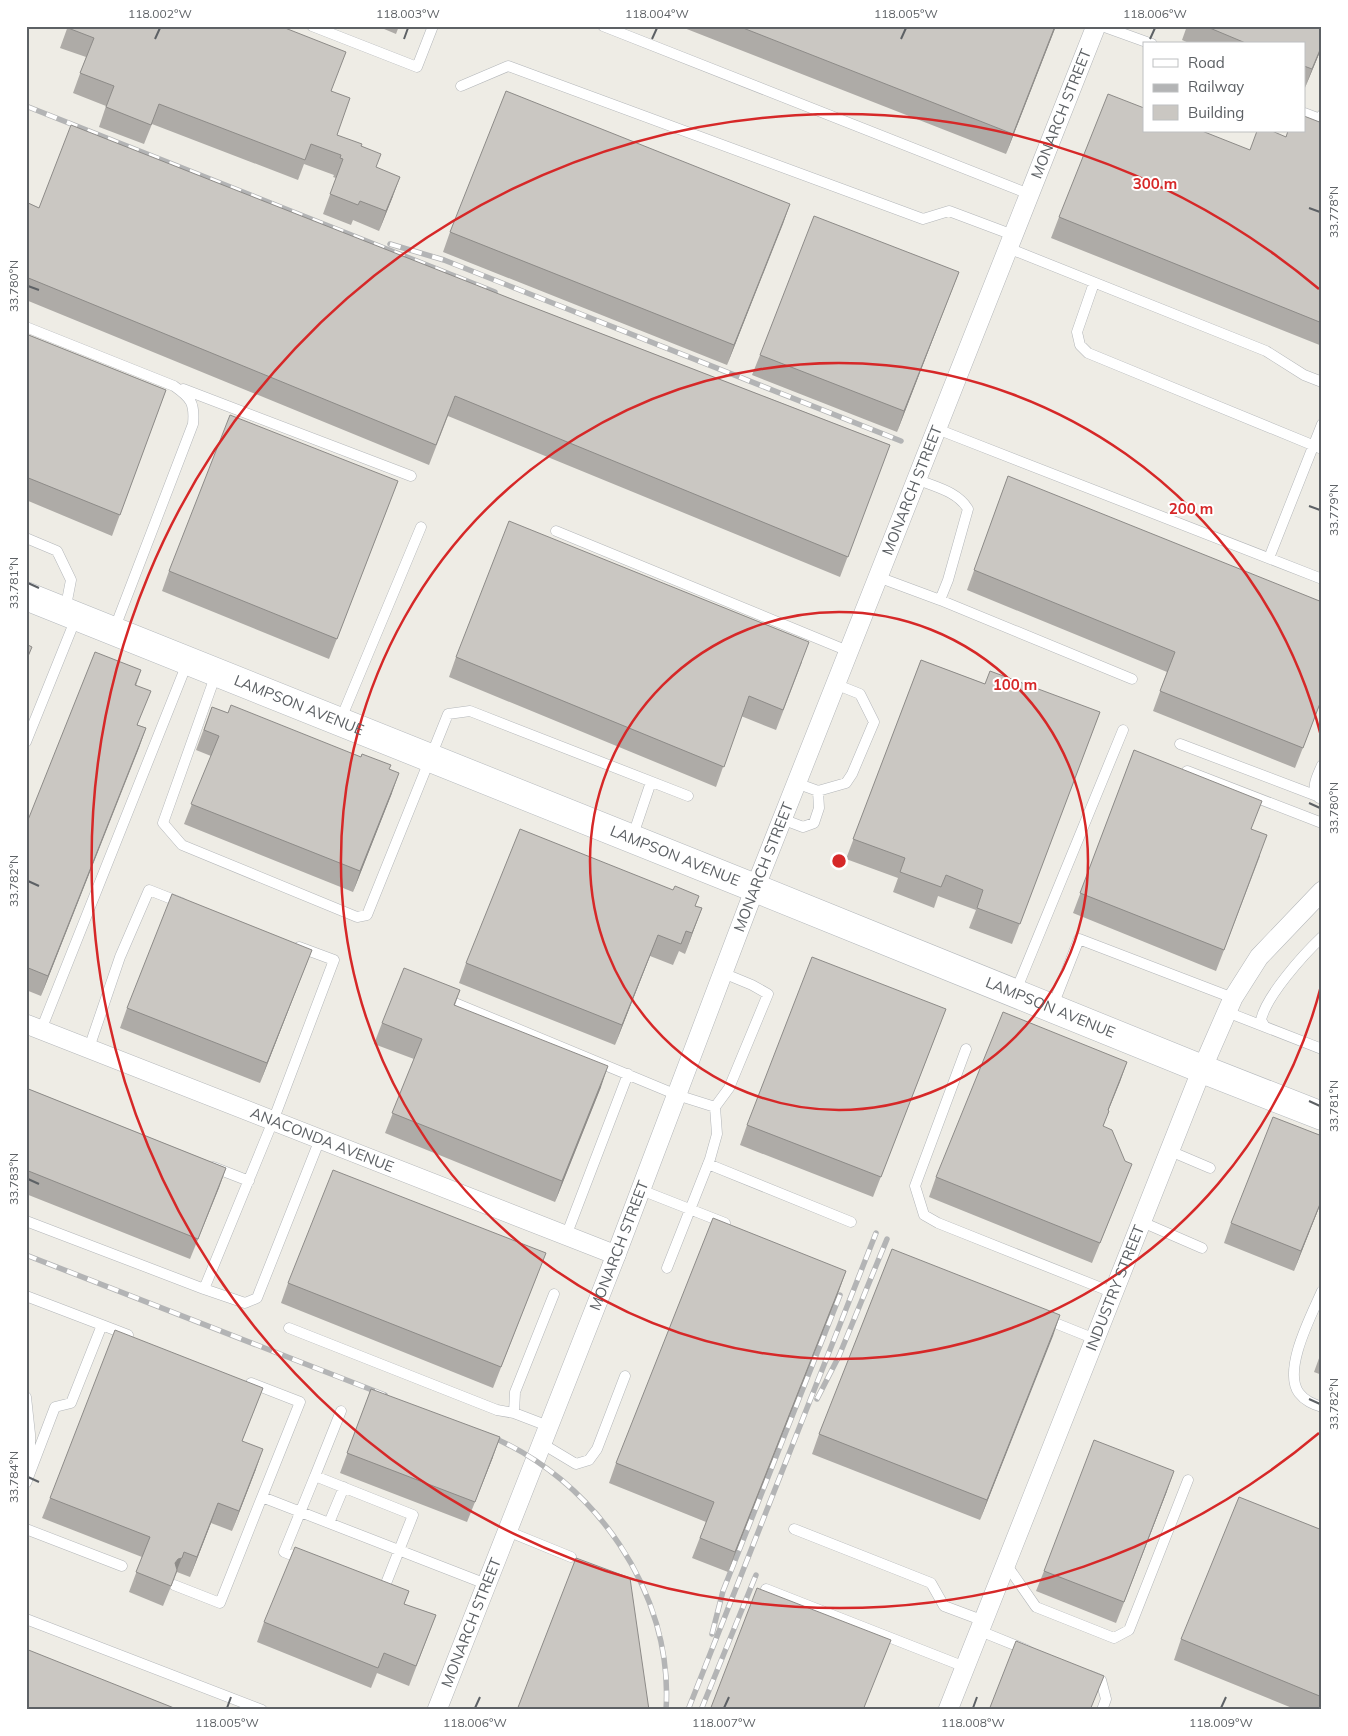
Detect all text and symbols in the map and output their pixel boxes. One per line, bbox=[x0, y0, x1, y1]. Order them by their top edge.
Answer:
text: 118.002°W bbox=[128, 6, 192, 21]
text: 118.003°W bbox=[376, 6, 440, 21]
text: 118.004°W bbox=[625, 6, 689, 21]
text: 118.005°W bbox=[874, 6, 938, 21]
text: 118.006°W bbox=[1123, 6, 1187, 21]
legend bbox=[1143, 42, 1306, 132]
street label: MONARCH STREET bbox=[1027, 46, 1095, 181]
text: Road bbox=[1188, 53, 1225, 72]
text: Railway bbox=[1188, 77, 1244, 96]
text: Building bbox=[1188, 103, 1244, 122]
text: 300 m bbox=[1133, 174, 1177, 193]
text: 33.778°N bbox=[1326, 186, 1341, 238]
text: 33.780°N bbox=[6, 260, 21, 312]
street label: MONARCH STREET bbox=[878, 423, 946, 558]
text: 33.779°N bbox=[1326, 484, 1341, 536]
text: 200 m bbox=[1169, 499, 1213, 518]
text: 33.781°N bbox=[6, 557, 21, 609]
street label: LAMPSON AVENUE bbox=[231, 670, 367, 739]
text: 100 m bbox=[993, 675, 1037, 694]
text: 33.780°N bbox=[1326, 782, 1341, 834]
street label: MONARCH STREET bbox=[729, 799, 797, 934]
street label: LAMPSON AVENUE bbox=[607, 821, 743, 890]
centre of rings bbox=[830, 852, 848, 870]
text: 33.782°N bbox=[6, 855, 21, 907]
street label: LAMPSON AVENUE bbox=[983, 972, 1118, 1042]
text: 33.781°N bbox=[1326, 1080, 1341, 1132]
street label: ANACONDA AVENUE bbox=[248, 1103, 397, 1176]
text: 33.783°N bbox=[6, 1153, 21, 1205]
street label: MONARCH STREET bbox=[585, 1178, 652, 1313]
street label: INDUSTRY STREET bbox=[1081, 1222, 1148, 1353]
text: 33.782°N bbox=[1326, 1378, 1341, 1430]
text: 33.784°N bbox=[6, 1451, 21, 1503]
street label: MONARCH STREET bbox=[437, 1555, 505, 1690]
text: 118.005°W bbox=[195, 1715, 259, 1730]
text: 118.006°W bbox=[443, 1715, 507, 1730]
text: 118.007°W bbox=[692, 1715, 756, 1730]
text: 118.008°W bbox=[941, 1715, 1005, 1730]
text: 118.009°W bbox=[1189, 1715, 1253, 1730]

